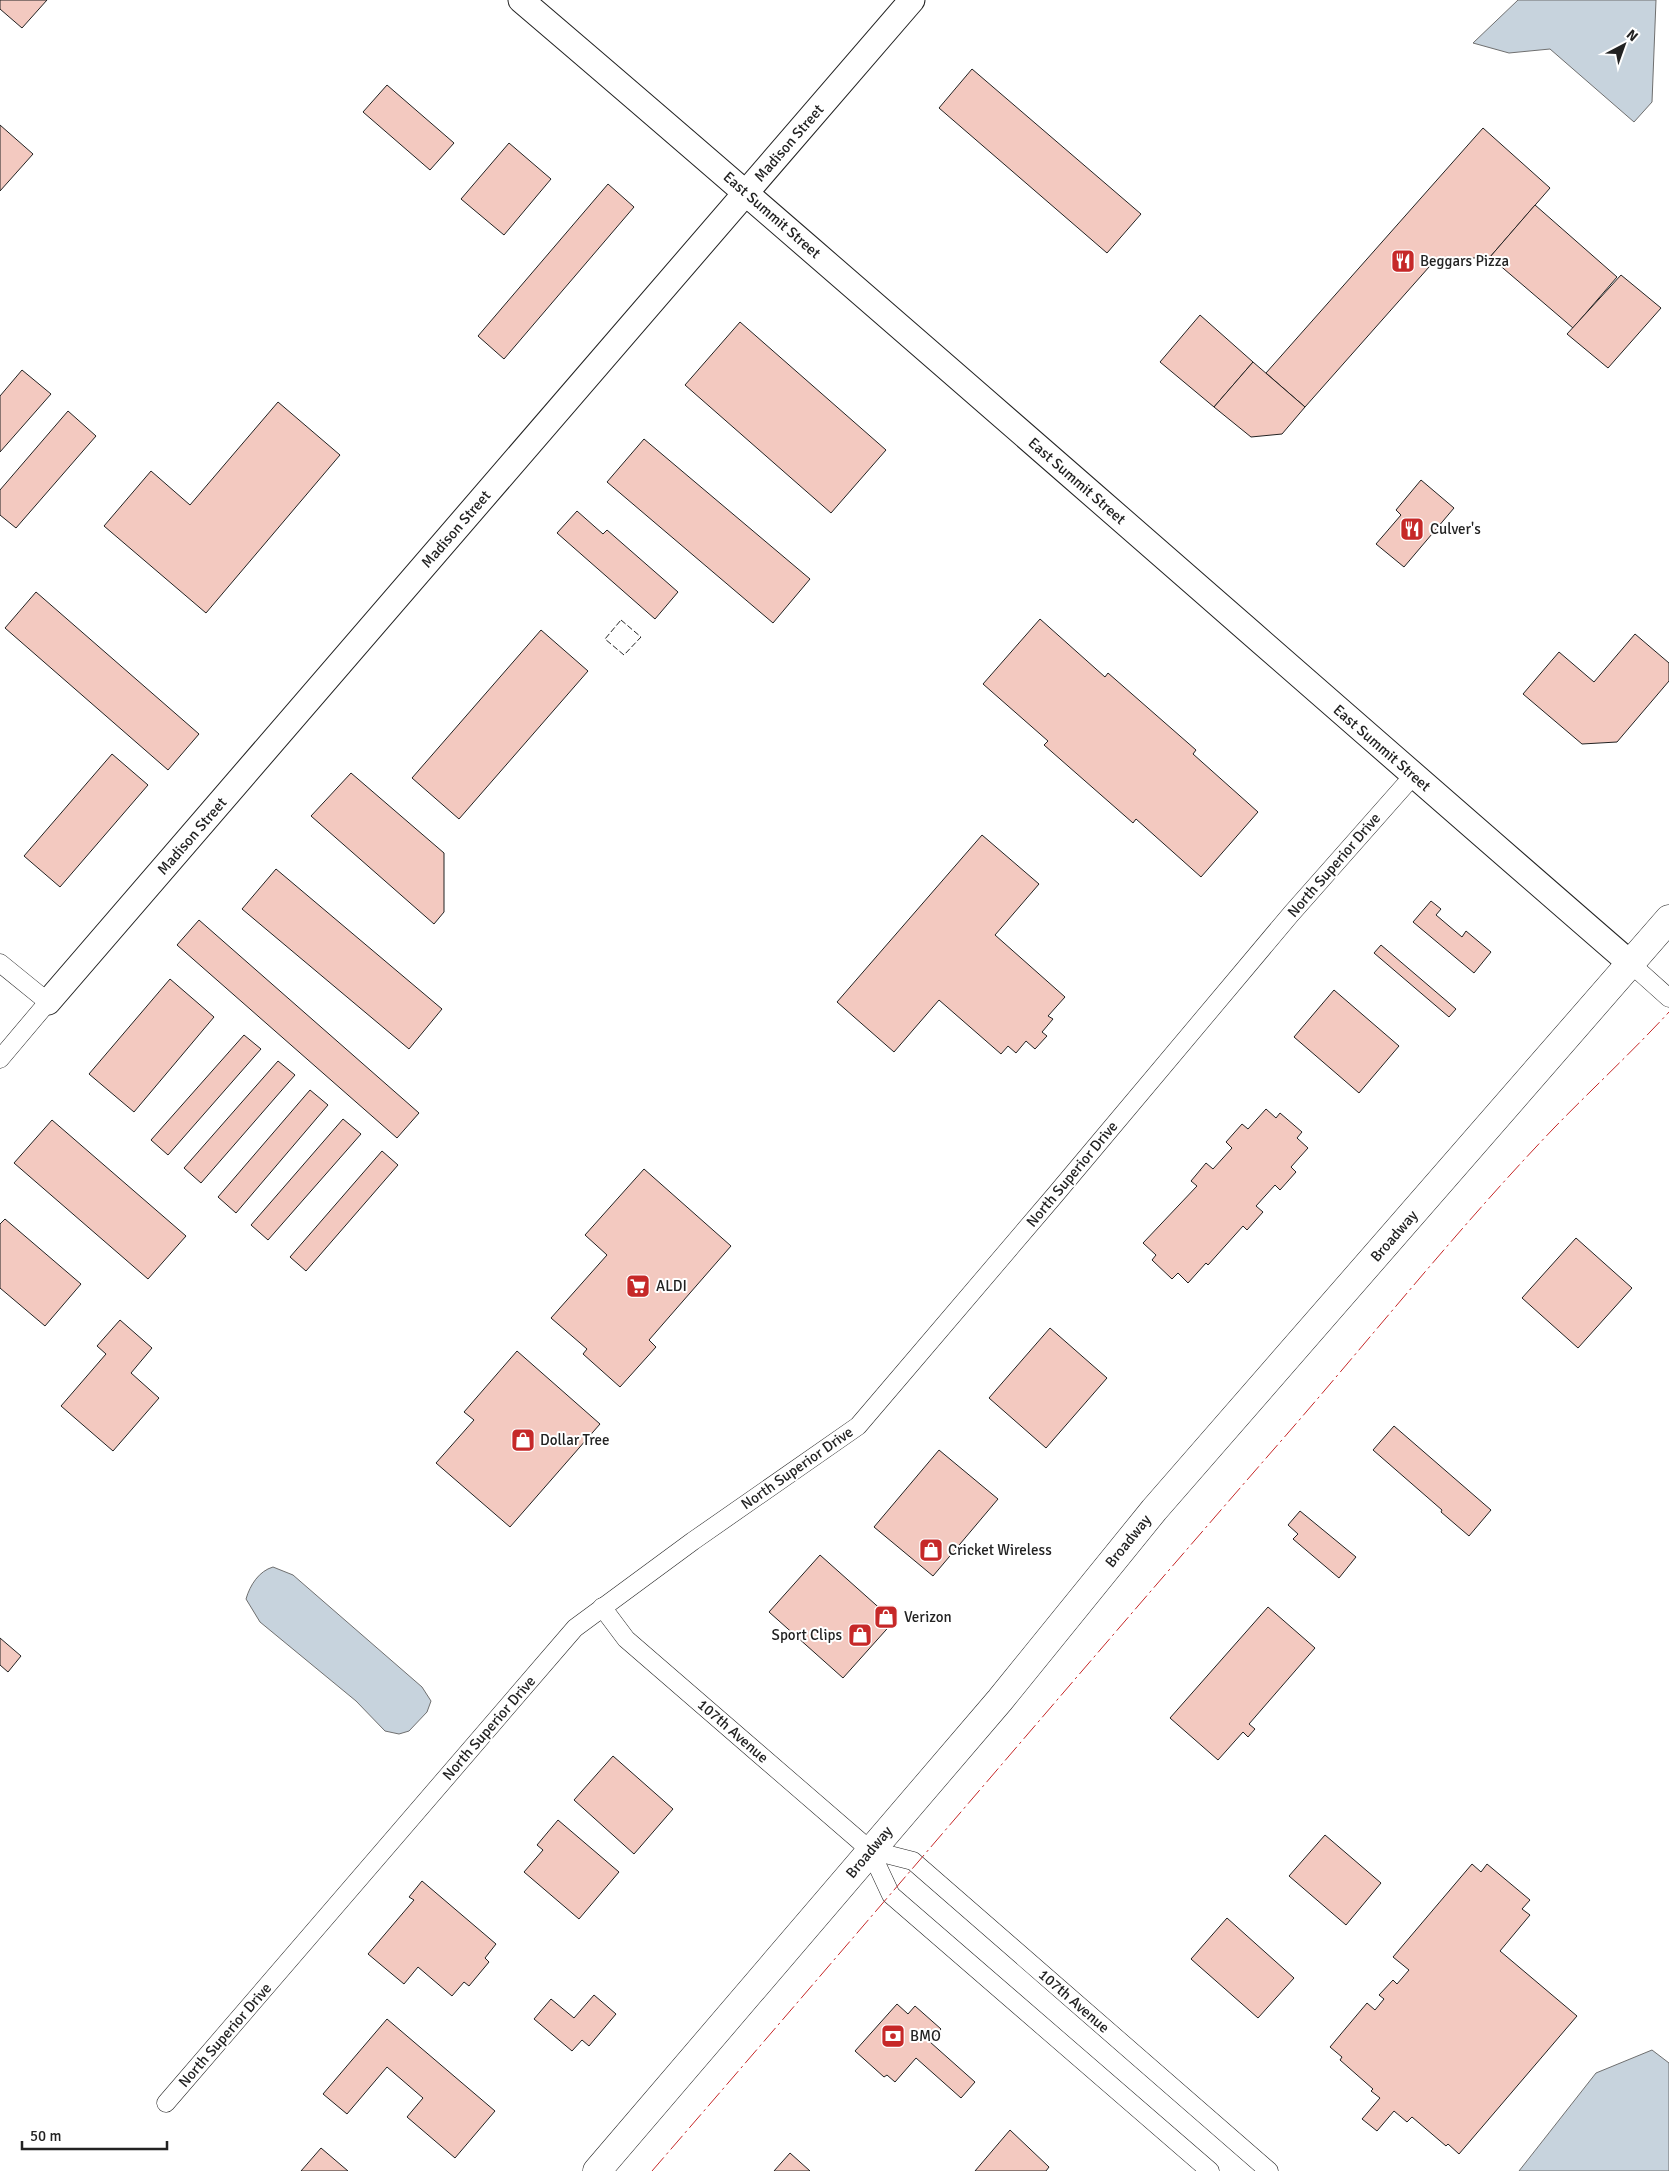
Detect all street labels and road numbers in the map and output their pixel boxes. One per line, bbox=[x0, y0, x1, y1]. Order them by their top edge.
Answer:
street label: Madison Street bbox=[751, 101, 827, 185]
street label: East Summit Street bbox=[720, 168, 824, 262]
street label: East Summit Street bbox=[1025, 434, 1129, 528]
street label: Madison Street bbox=[418, 487, 494, 571]
street label: East Summit Street bbox=[1330, 701, 1434, 795]
street label: Madison Street bbox=[154, 794, 230, 878]
street label: North Superior Drive bbox=[1284, 809, 1384, 921]
street label: North Superior Drive bbox=[1023, 1117, 1121, 1231]
street label: Broadway bbox=[1367, 1207, 1421, 1265]
street label: North Superior Drive bbox=[738, 1423, 856, 1513]
street label: Broadway bbox=[1101, 1511, 1155, 1571]
street label: North Superior Drive bbox=[439, 1672, 539, 1784]
street label: 107th Avenue bbox=[694, 1695, 772, 1767]
street label: Broadway bbox=[842, 1822, 896, 1882]
street label: 107th Avenue bbox=[1035, 1965, 1113, 2037]
street label: North Superior Drive bbox=[175, 1979, 275, 2091]

